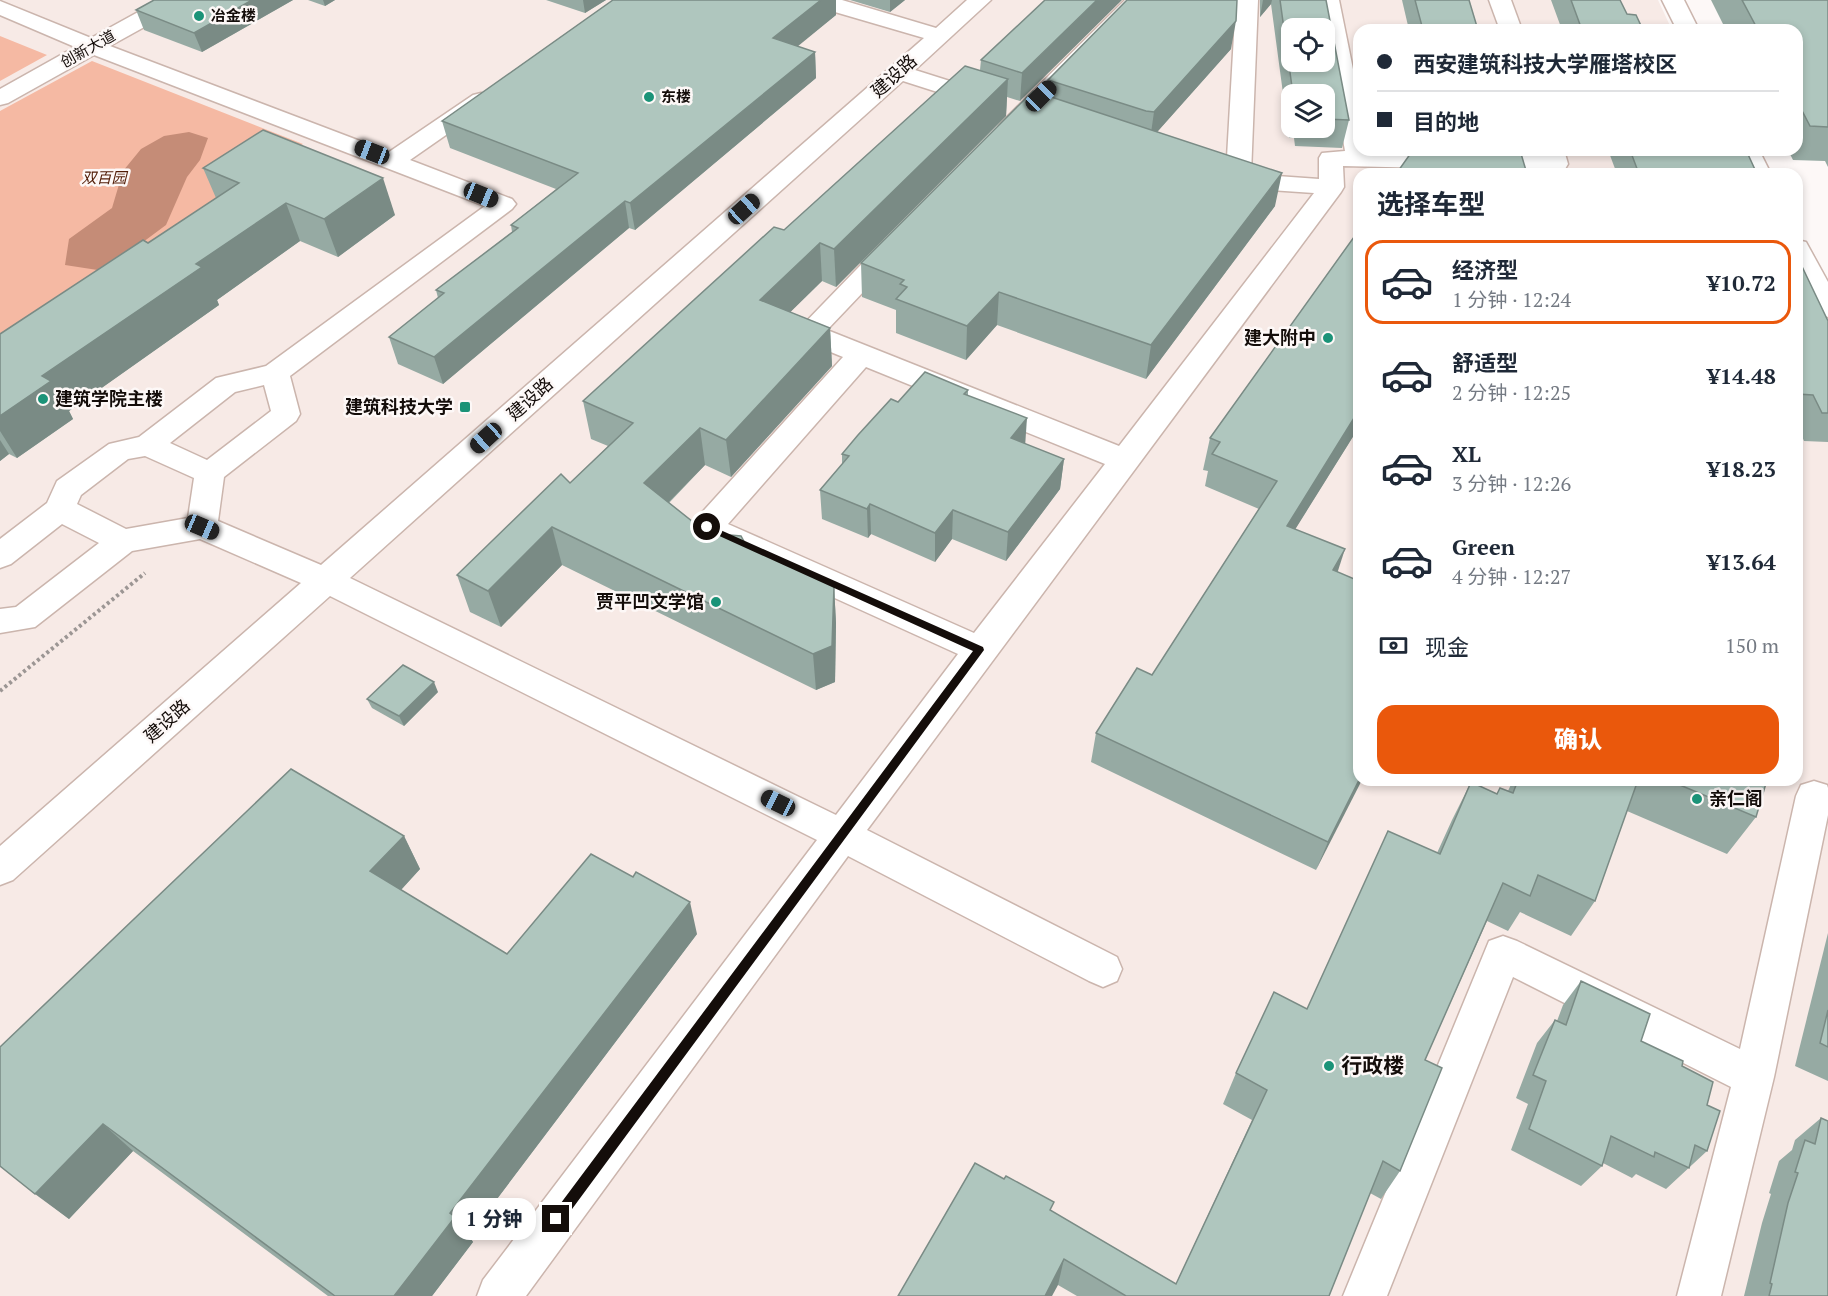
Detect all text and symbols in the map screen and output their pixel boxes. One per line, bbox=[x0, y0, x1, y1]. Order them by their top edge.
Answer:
place label: 冶金楼 bbox=[211, 5, 256, 25]
marker: 冶金楼 bbox=[192, 9, 206, 23]
map controls bbox=[1281, 18, 1335, 138]
button: locate bbox=[1281, 18, 1335, 72]
street label: 创新大道 bbox=[56, 25, 119, 71]
street label: 建设路 bbox=[865, 48, 921, 102]
text: 西安建筑科技大学雁塔校区 bbox=[1413, 49, 1677, 78]
car bbox=[1022, 77, 1060, 115]
button: layers bbox=[1281, 84, 1335, 138]
place label: 东楼 bbox=[661, 86, 691, 106]
marker: 东楼 bbox=[642, 90, 656, 104]
text: 目的地 bbox=[1413, 107, 1479, 136]
car bbox=[352, 137, 392, 167]
park label: 双百园 bbox=[81, 167, 128, 187]
car bbox=[461, 180, 501, 210]
text: 选择车型 bbox=[1377, 186, 1485, 222]
car bbox=[725, 190, 763, 228]
icon: car bbox=[1380, 255, 1434, 309]
text: 经济型 bbox=[1452, 255, 1518, 284]
text: ¥10.72 bbox=[1707, 268, 1776, 297]
text: 1 分钟 · 12:24 bbox=[1452, 286, 1571, 313]
place label: 建大附中 bbox=[1244, 325, 1316, 349]
marker: 建大附中 bbox=[1321, 331, 1335, 345]
icon: car bbox=[1380, 348, 1434, 402]
text: 舒适型 bbox=[1452, 348, 1518, 377]
text: ¥14.48 bbox=[1707, 361, 1776, 390]
street label: 建设路 bbox=[501, 371, 557, 425]
text: 2 分钟 · 12:25 bbox=[1452, 379, 1571, 406]
place label: 建筑学院主楼 bbox=[55, 386, 163, 410]
marker: 建筑学院主楼 bbox=[36, 392, 50, 406]
place label: 建筑科技大学 bbox=[345, 394, 453, 418]
marker: 建筑科技大学 bbox=[458, 400, 472, 414]
car bbox=[467, 419, 505, 457]
text: XL bbox=[1452, 439, 1481, 468]
icon: car bbox=[1380, 441, 1434, 495]
text: ¥18.23 bbox=[1707, 454, 1776, 483]
text: 3 分钟 · 12:26 bbox=[1452, 470, 1571, 497]
car bbox=[182, 512, 222, 542]
route start bbox=[693, 513, 720, 540]
text: Green bbox=[1452, 532, 1515, 561]
icon: car bbox=[1380, 534, 1434, 588]
text: ¥13.64 bbox=[1707, 547, 1776, 576]
text: 4 分钟 · 12:27 bbox=[1452, 563, 1571, 590]
place label: 贾平凹文学馆 bbox=[596, 589, 704, 613]
marker: 贾平凹文学馆 bbox=[709, 595, 723, 609]
icon: cash bbox=[1377, 629, 1410, 662]
text: 现金 bbox=[1425, 632, 1469, 661]
text: 150 m bbox=[1725, 632, 1779, 659]
street label: 建设路 bbox=[138, 693, 194, 747]
button: 确认 bbox=[1377, 705, 1779, 774]
place label: 亲仁阁 bbox=[1709, 786, 1763, 810]
car bbox=[758, 787, 798, 819]
marker: 亲仁阁 bbox=[1690, 792, 1704, 806]
place label: 行政楼 bbox=[1341, 1051, 1404, 1079]
marker: 行政楼 bbox=[1322, 1059, 1336, 1073]
callout: 1 分钟 bbox=[451, 1198, 535, 1240]
text: 1 分钟 bbox=[466, 1205, 522, 1232]
route end bbox=[542, 1205, 569, 1232]

